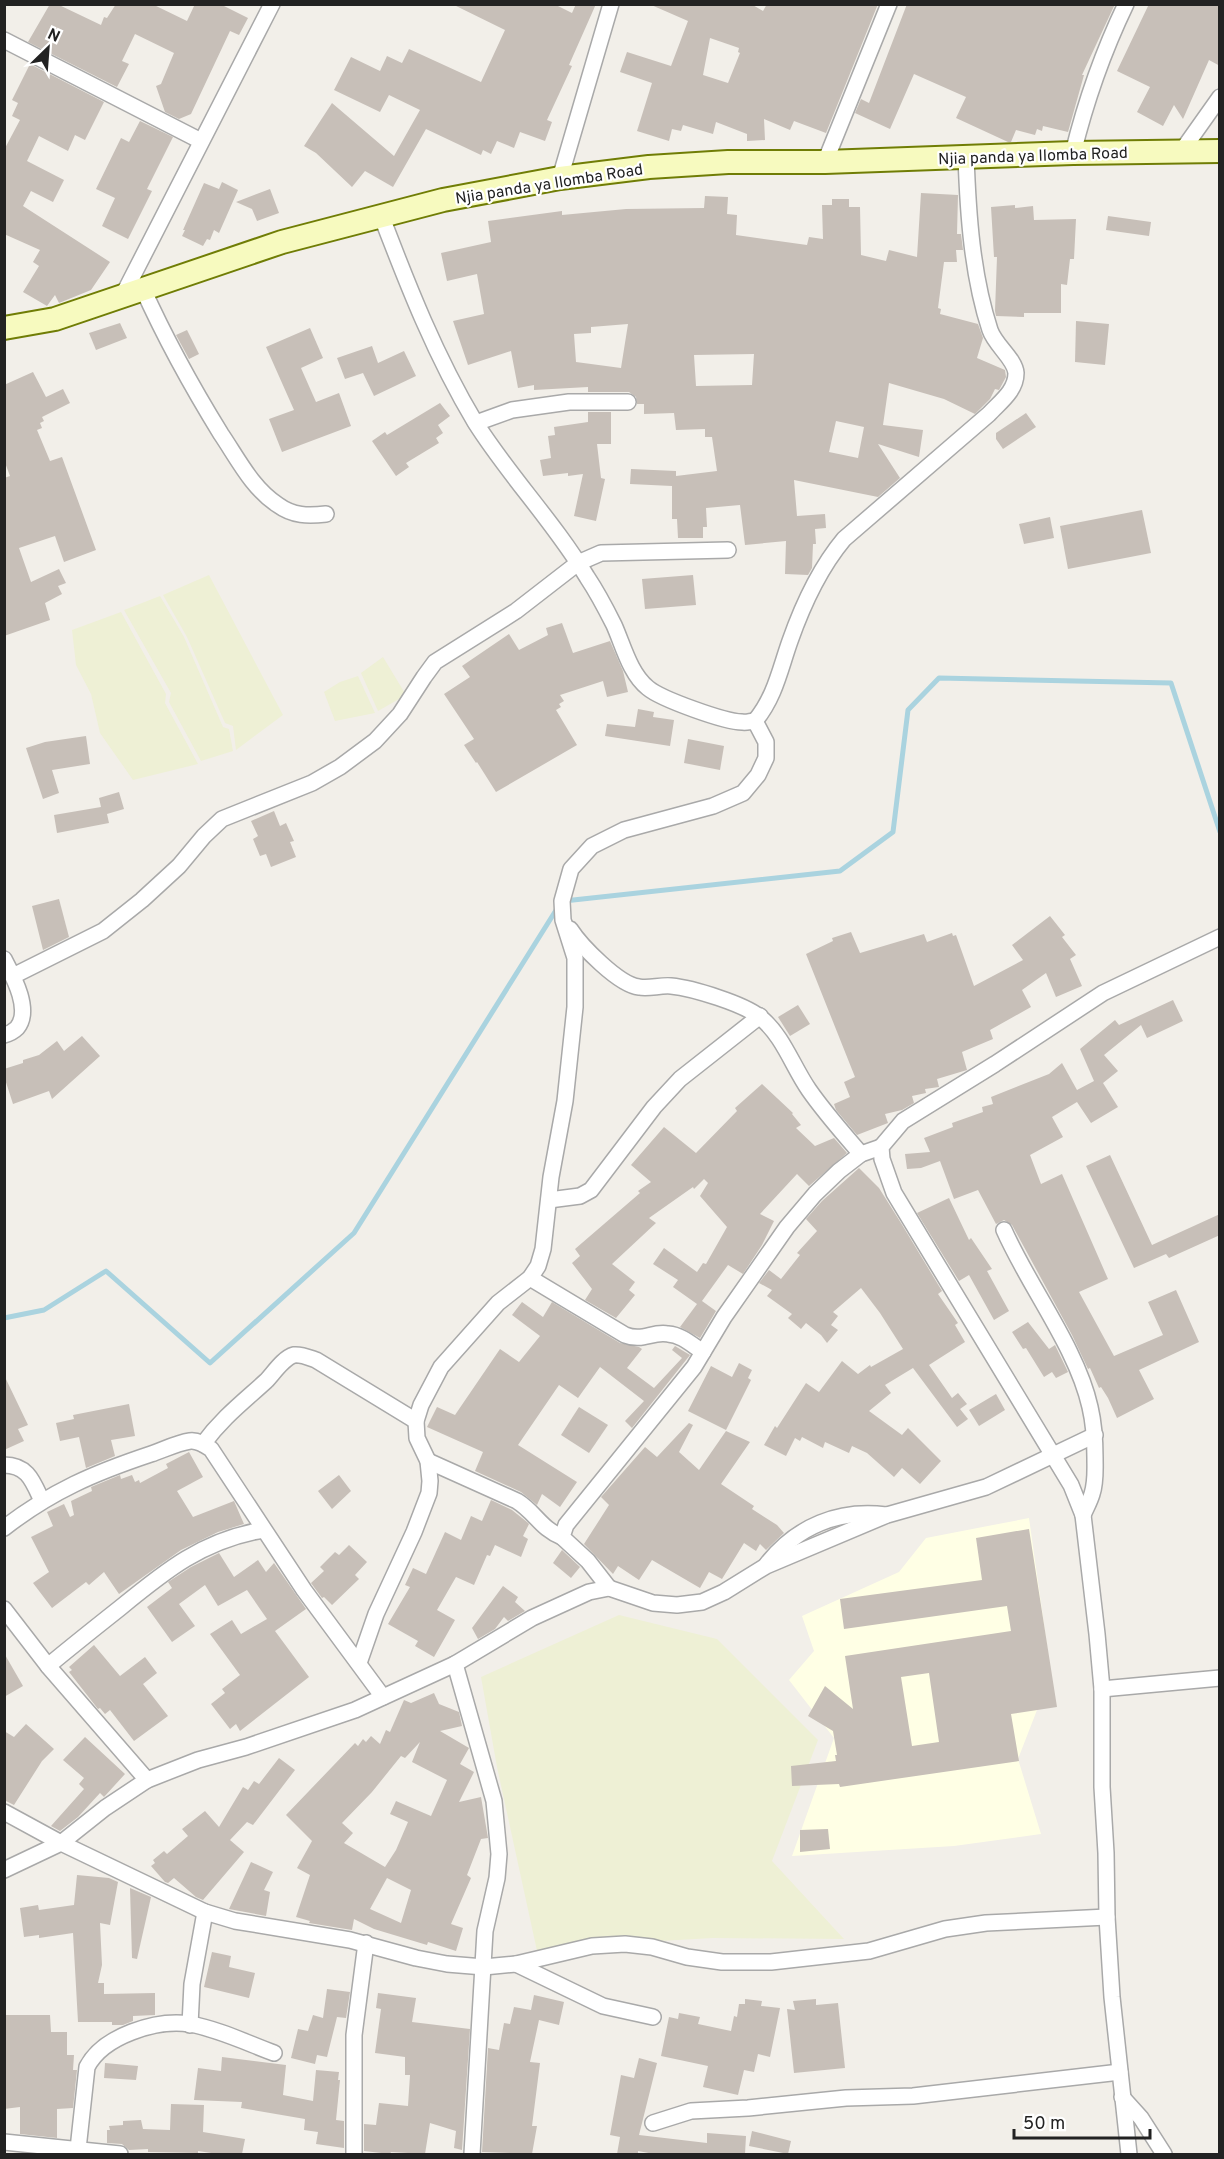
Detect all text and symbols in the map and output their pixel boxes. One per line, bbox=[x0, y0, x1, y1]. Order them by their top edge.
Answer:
north arrow bbox=[18, 18, 78, 78]
text: N bbox=[44, 25, 63, 48]
street label: Njia panda ya Ilomba Road bbox=[938, 144, 1128, 170]
street label: Njia panda ya Ilomba Road bbox=[454, 160, 645, 210]
scale bar bbox=[1014, 2102, 1150, 2140]
text: 50 m bbox=[1023, 2113, 1065, 2136]

